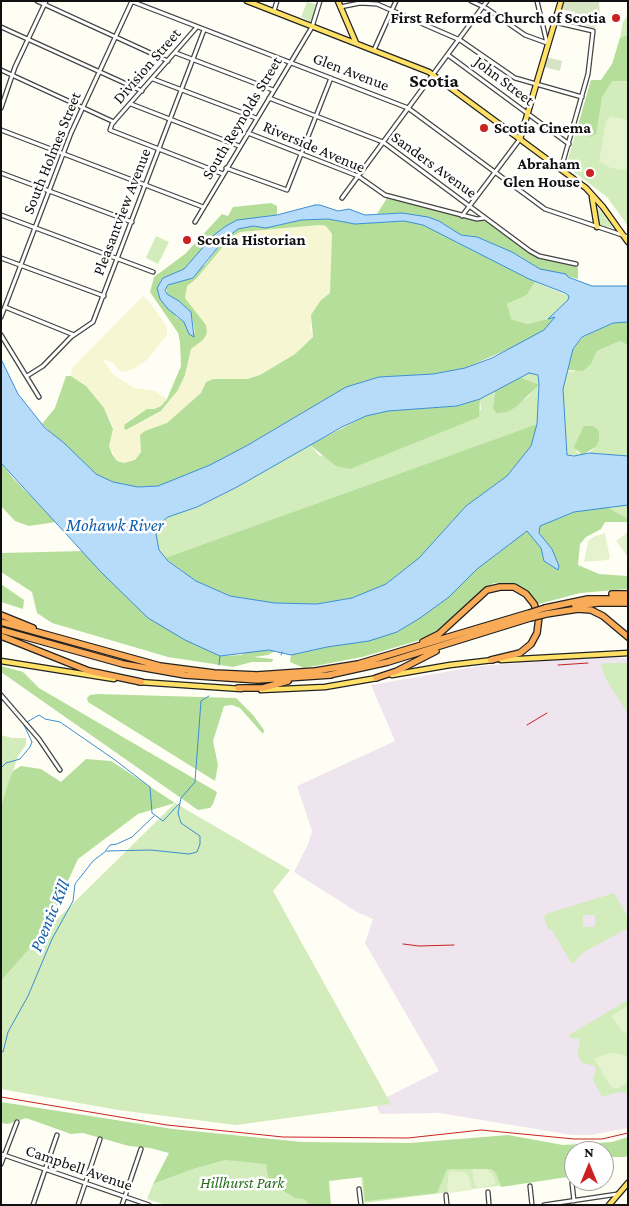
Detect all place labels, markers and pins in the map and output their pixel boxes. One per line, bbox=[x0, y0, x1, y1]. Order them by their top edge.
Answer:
place label: First Reformed Church of Scotia bbox=[391, 8, 606, 28]
marker: First Reformed Church of Scotia bbox=[610, 12, 622, 24]
place label: Scotia Cinema bbox=[494, 118, 591, 138]
marker: Scotia Cinema bbox=[478, 122, 490, 134]
place label: Abraham Glen House bbox=[503, 154, 580, 192]
marker: Abraham Glen House bbox=[584, 167, 596, 179]
place label: Scotia Historian bbox=[197, 230, 306, 250]
marker: Scotia Historian bbox=[181, 234, 193, 246]

